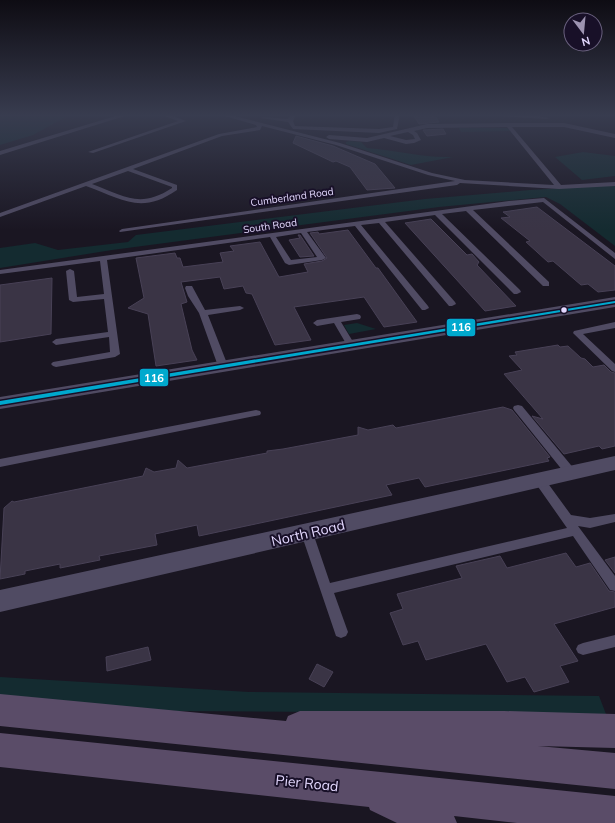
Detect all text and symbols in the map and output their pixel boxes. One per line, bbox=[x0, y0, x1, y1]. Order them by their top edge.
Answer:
north arrow bbox=[563, 12, 603, 52]
text: N bbox=[580, 34, 592, 49]
street label: Cumberland Road bbox=[250, 185, 334, 209]
street label: South Road bbox=[242, 216, 298, 236]
unlabelled marker bbox=[559, 305, 569, 315]
line badge: 116 bbox=[446, 318, 476, 337]
text: 116 bbox=[451, 320, 471, 334]
line badge: 116 bbox=[139, 368, 169, 387]
text: 116 bbox=[144, 371, 164, 385]
street label: North Road bbox=[269, 516, 347, 550]
street label: Pier Road bbox=[275, 771, 339, 795]

